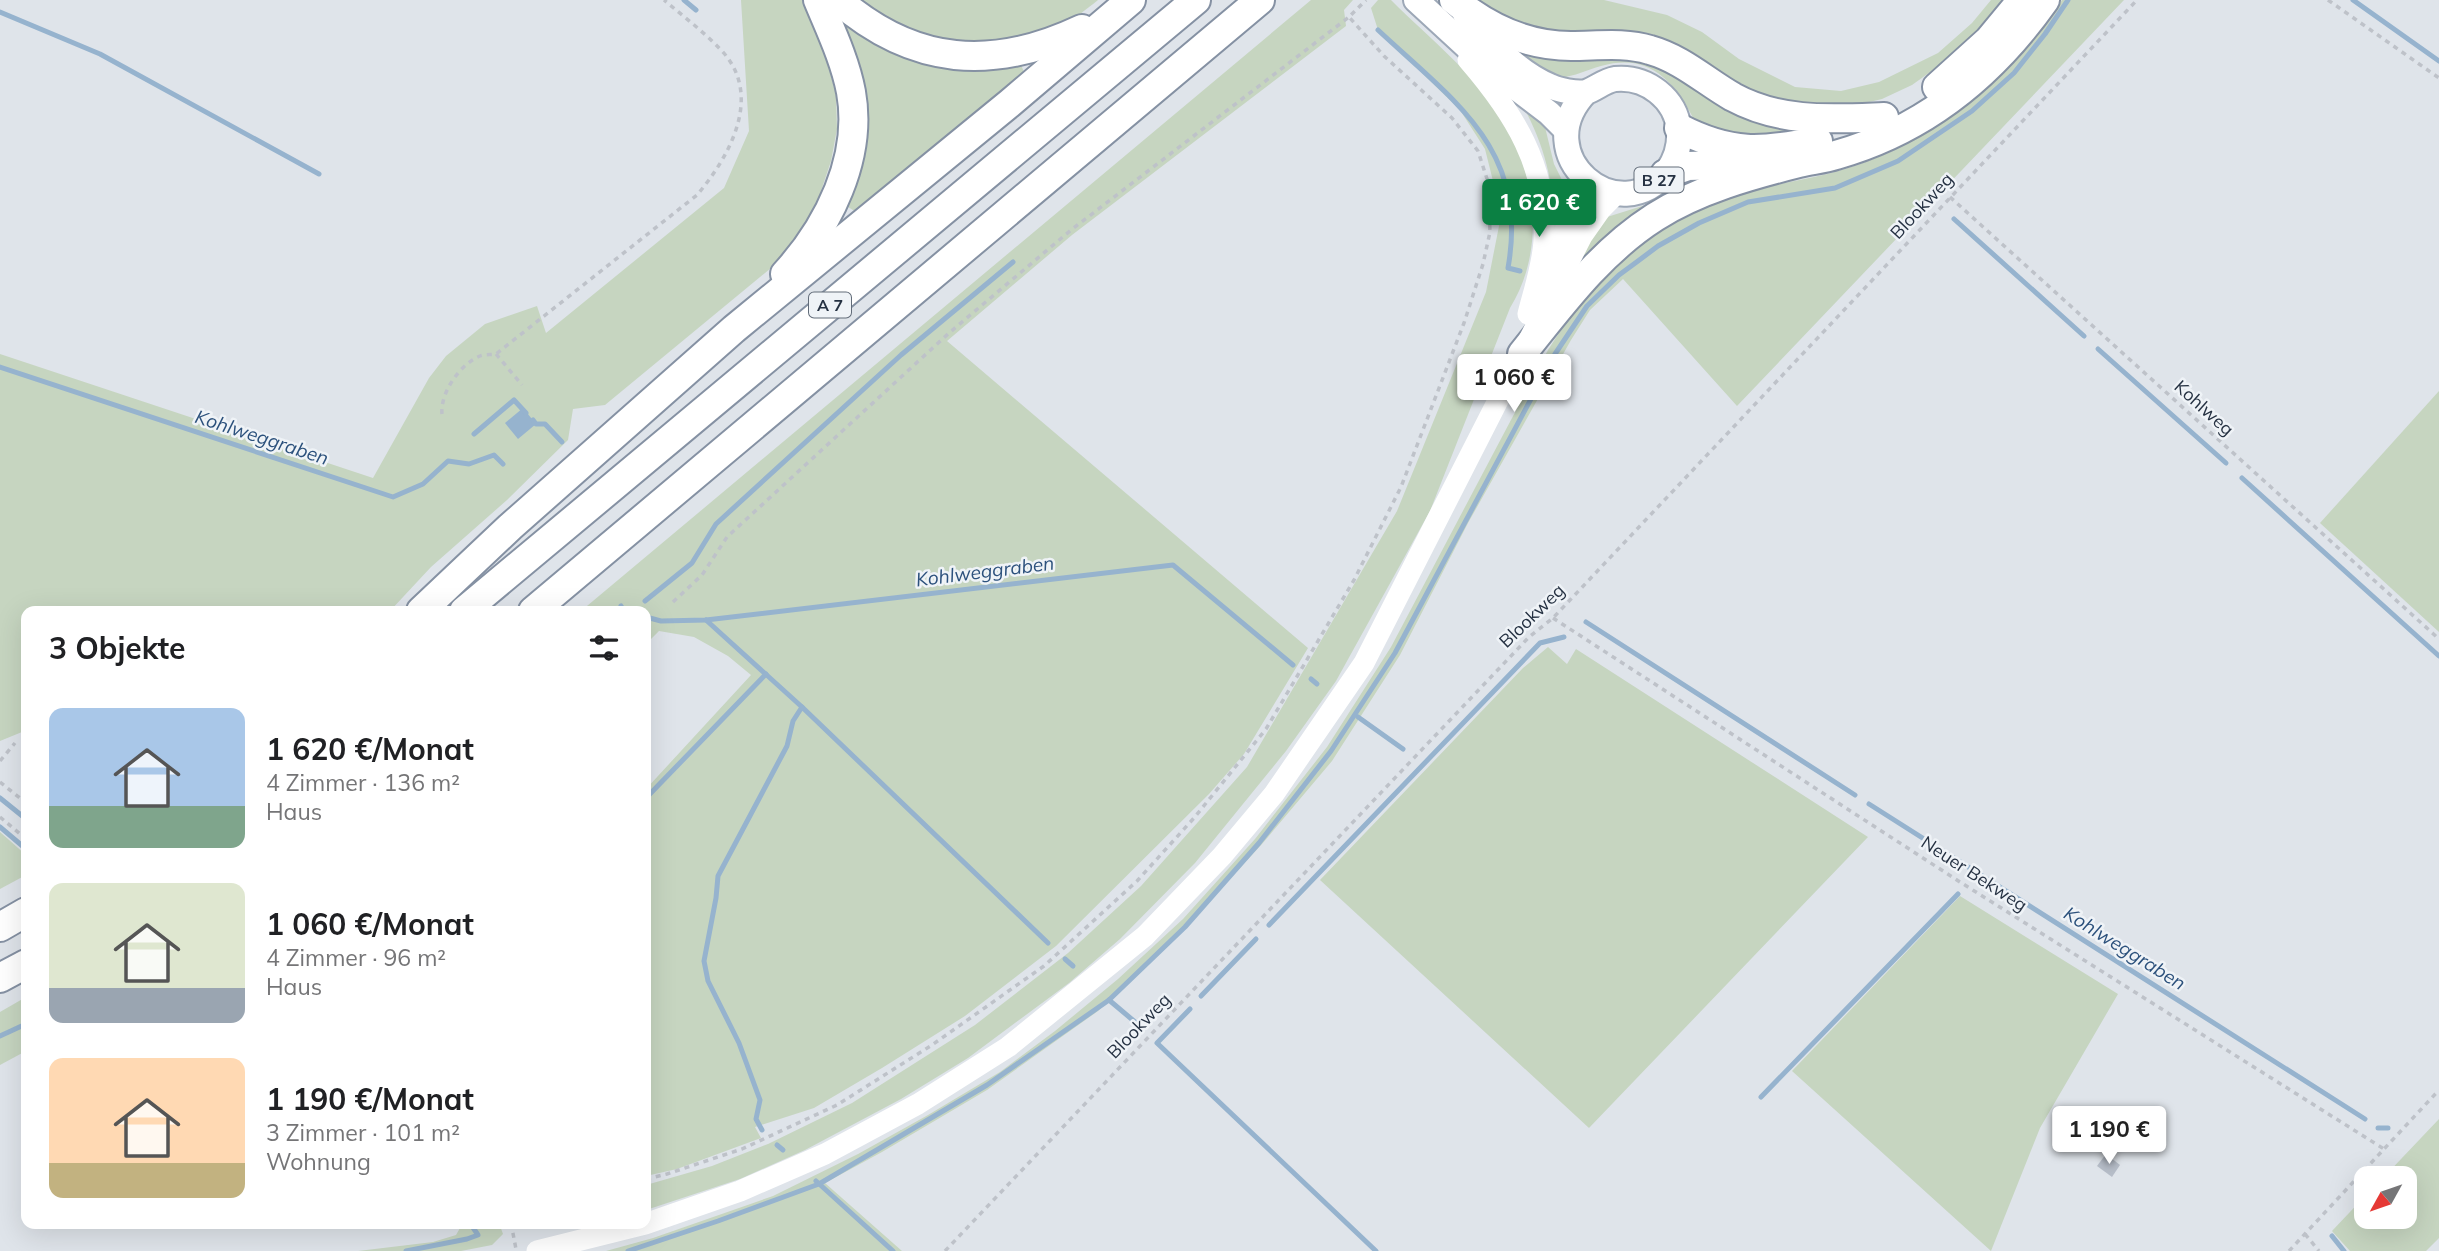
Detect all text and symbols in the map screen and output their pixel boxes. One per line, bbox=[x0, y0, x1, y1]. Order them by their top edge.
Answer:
road number: B 27 bbox=[1634, 168, 1684, 192]
street label: Blookweg bbox=[1885, 168, 1958, 244]
pin: 1 620 € bbox=[1474, 180, 1604, 239]
text: 1 620 € bbox=[1498, 187, 1580, 216]
road number: A 7 bbox=[809, 292, 851, 318]
pin: 1 060 € bbox=[1449, 354, 1579, 414]
text: 1 060 € bbox=[1473, 362, 1555, 391]
street label: Kohlweg bbox=[2170, 375, 2239, 440]
water label: Kohlweggraben bbox=[192, 404, 332, 470]
water label: Kohlweggraben bbox=[915, 551, 1055, 591]
street label: Blookweg bbox=[1494, 579, 1569, 652]
text: 3 Objekte bbox=[49, 629, 185, 667]
icon: filters bbox=[585, 629, 623, 667]
text: 1 620 €/Monat bbox=[266, 730, 474, 768]
icon: home bbox=[105, 736, 189, 820]
text: 4 Zimmer · 136 m² bbox=[266, 768, 460, 797]
text: Haus bbox=[266, 797, 322, 826]
street label: Neuer Bekweg bbox=[1917, 831, 2032, 916]
water label: Kohlweggraben bbox=[2060, 901, 2190, 995]
text: 1 060 €/Monat bbox=[266, 905, 474, 943]
icon: home bbox=[105, 911, 189, 995]
text: 4 Zimmer · 96 m² bbox=[266, 943, 446, 972]
text: Haus bbox=[266, 972, 322, 1001]
street label: Blookweg bbox=[1102, 988, 1175, 1063]
text: 1 190 €/Monat bbox=[266, 1080, 474, 1118]
icon: home bbox=[105, 1086, 189, 1170]
pin: 1 190 € bbox=[2044, 1106, 2174, 1166]
text: 1 190 € bbox=[2068, 1114, 2150, 1143]
text: 3 Zimmer · 101 m² bbox=[266, 1118, 460, 1147]
text: Wohnung bbox=[266, 1147, 371, 1176]
north arrow bbox=[2354, 1166, 2417, 1228]
map controls bbox=[2354, 1166, 2417, 1229]

